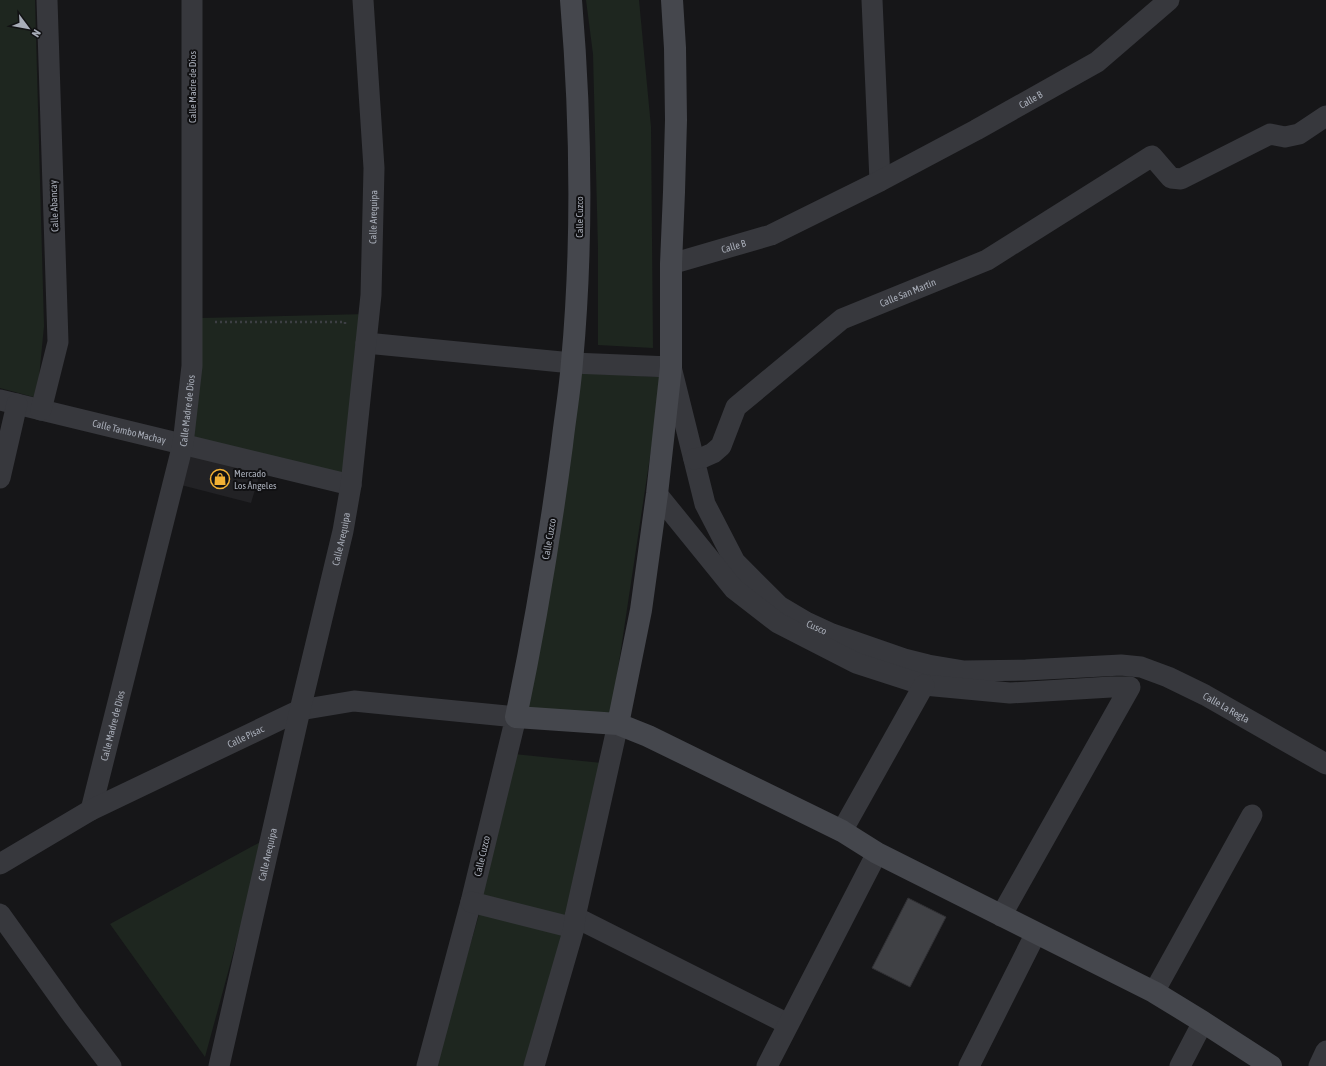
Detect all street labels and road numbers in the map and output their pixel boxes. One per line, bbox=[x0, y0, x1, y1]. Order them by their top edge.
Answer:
street label: Calle Madre de Dios bbox=[187, 51, 198, 123]
street label: Calle B bbox=[1017, 88, 1044, 110]
street label: Calle Abancay bbox=[48, 180, 60, 232]
street label: Calle Arequipa bbox=[367, 190, 379, 244]
street label: Calle Cuzco bbox=[574, 196, 585, 238]
street label: Calle B bbox=[720, 237, 747, 255]
street label: Calle San Martin bbox=[878, 276, 937, 309]
street label: Calle Madre de Dios bbox=[177, 374, 197, 448]
street label: Calle Tambo Machay bbox=[91, 417, 167, 446]
street label: Calle Arequipa bbox=[329, 511, 352, 566]
street label: Calle Cuzco bbox=[540, 517, 558, 560]
street label: Cusco bbox=[805, 618, 829, 637]
street label: Calle Madre de Dios bbox=[98, 689, 126, 762]
street label: Calle La Regla bbox=[1201, 690, 1252, 725]
street label: Calle Pisac bbox=[225, 723, 266, 750]
street label: Calle Arequipa bbox=[256, 827, 279, 882]
street label: Calle Cuzco bbox=[472, 834, 492, 877]

